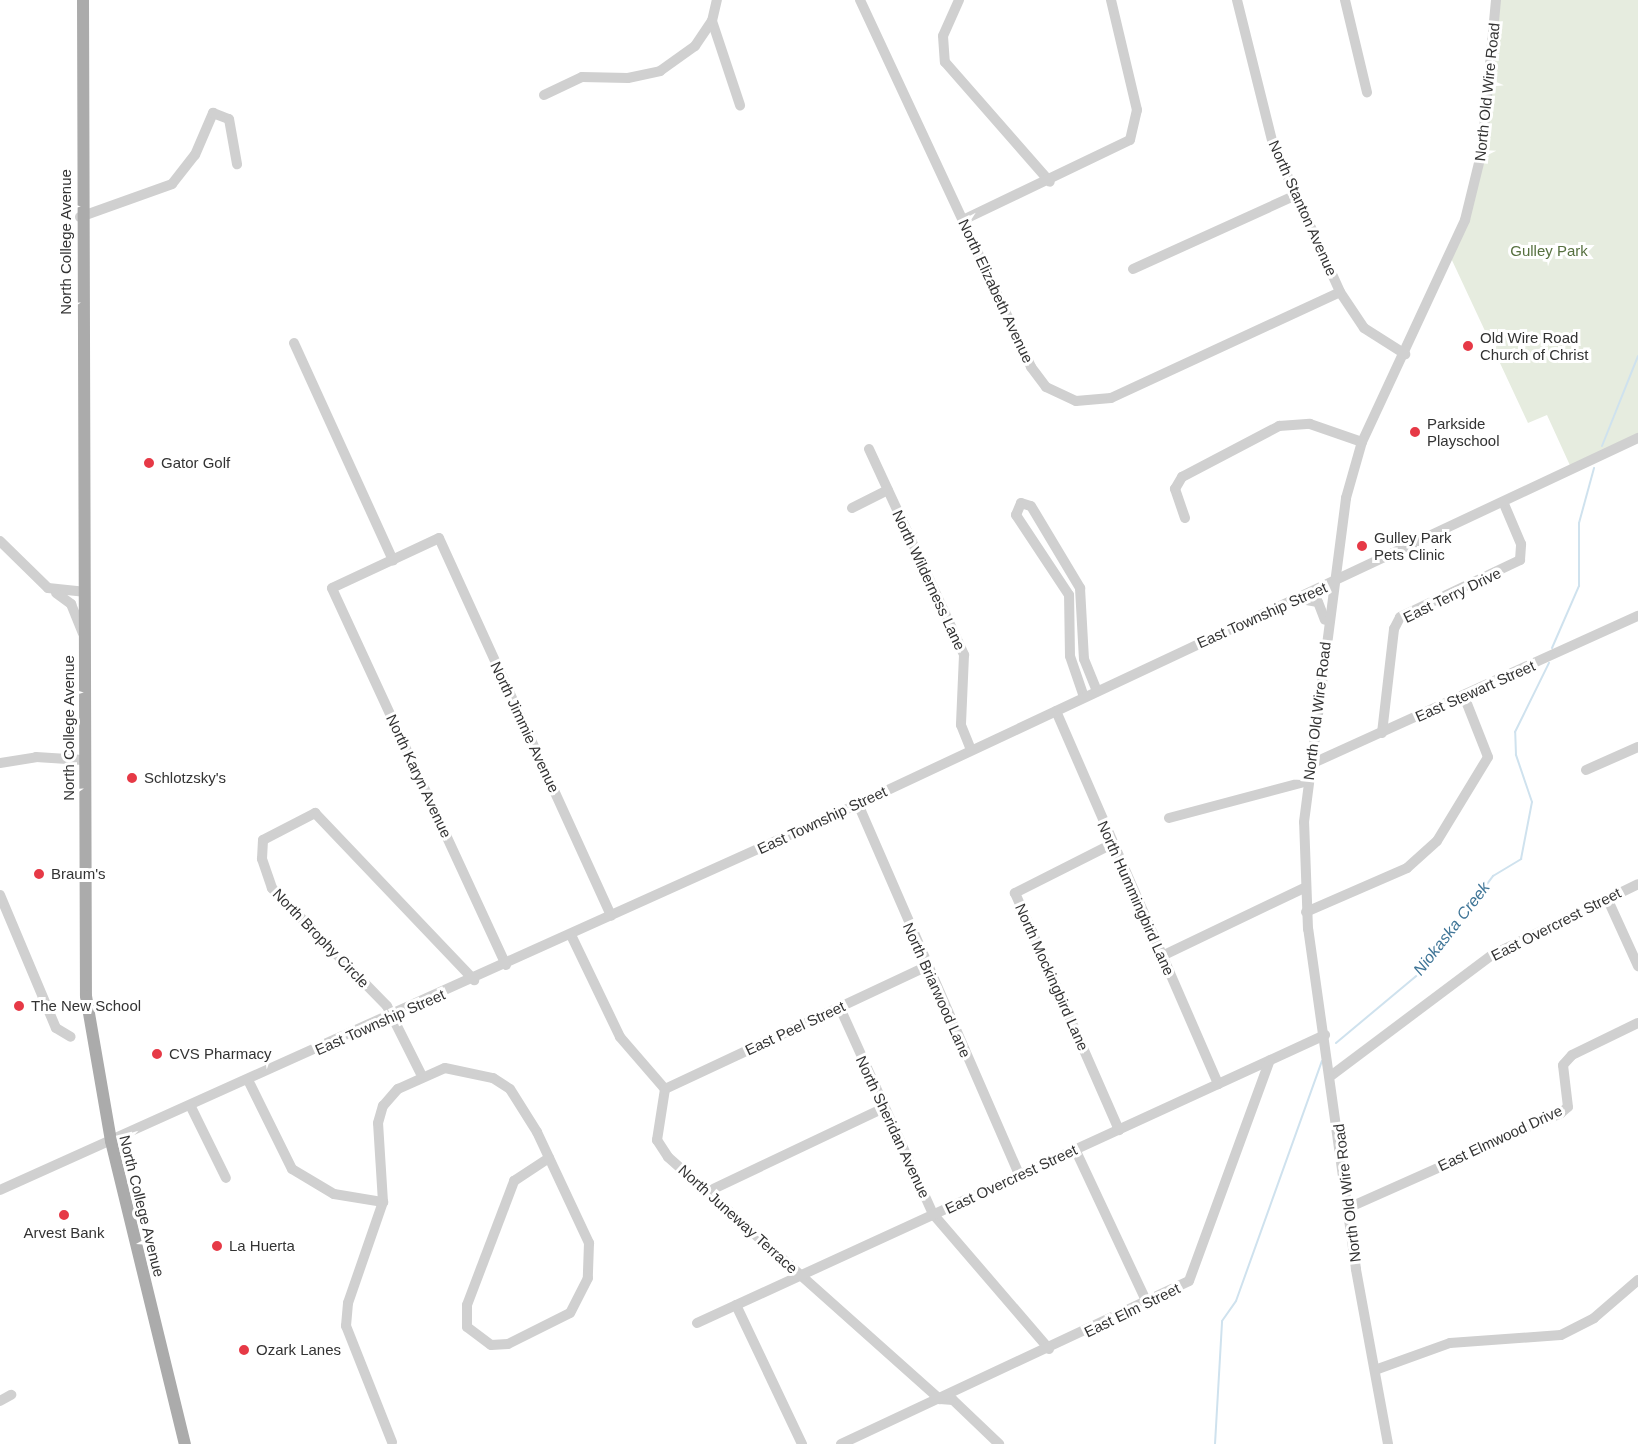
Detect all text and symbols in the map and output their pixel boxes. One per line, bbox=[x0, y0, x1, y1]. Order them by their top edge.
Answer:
street label: North Old Wire Road bbox=[1471, 22, 1503, 162]
street label: North Stanton Avenue bbox=[1265, 137, 1341, 279]
street label: North College Avenue bbox=[57, 169, 75, 315]
street label: North Elizabeth Avenue bbox=[955, 216, 1037, 366]
park label: Gulley Park bbox=[1510, 242, 1588, 260]
place label: Old Wire Road Church of Christ bbox=[1480, 328, 1588, 363]
marker: Old Wire Road Church of Christ bbox=[1461, 339, 1475, 353]
place label: Parkside Playschool bbox=[1427, 414, 1500, 449]
marker: Parkside Playschool bbox=[1408, 425, 1422, 439]
place label: Gator Golf bbox=[161, 454, 230, 472]
marker: Gator Golf bbox=[142, 456, 156, 470]
street label: North Wilderness Lane bbox=[889, 507, 969, 653]
place label: Gulley Park Pets Clinic bbox=[1374, 528, 1452, 563]
marker: Gulley Park Pets Clinic bbox=[1355, 539, 1369, 553]
street label: East Terry Drive bbox=[1400, 564, 1504, 626]
street label: East Township Street bbox=[1194, 578, 1330, 652]
street label: North Old Wire Road bbox=[1300, 641, 1334, 781]
street label: North College Avenue bbox=[60, 655, 78, 801]
street label: East Stewart Street bbox=[1412, 656, 1538, 726]
street label: North Jimmie Avenue bbox=[487, 658, 563, 796]
street label: North Karyn Avenue bbox=[382, 711, 456, 841]
place label: Schlotzsky's bbox=[144, 769, 226, 787]
marker: Schlotzsky's bbox=[125, 771, 139, 785]
street label: East Township Street bbox=[754, 782, 890, 858]
street label: North Hummingbird Lane bbox=[1094, 818, 1178, 978]
place label: Braum's bbox=[51, 865, 106, 883]
marker: Braum's bbox=[32, 867, 46, 881]
water label: Niokaska Creek bbox=[1410, 879, 1494, 979]
street label: East Overcrest Street bbox=[1488, 883, 1624, 965]
street label: North Brophy Circle bbox=[269, 885, 373, 991]
street label: North Mockingbird Lane bbox=[1011, 901, 1093, 1053]
street label: North Briarwood Lane bbox=[899, 920, 975, 1060]
street label: East Township Street bbox=[312, 985, 448, 1059]
place label: The New School bbox=[31, 997, 141, 1015]
street label: East Peel Street bbox=[742, 997, 848, 1059]
marker: The New School bbox=[12, 999, 26, 1013]
place label: CVS Pharmacy bbox=[169, 1045, 272, 1063]
marker: CVS Pharmacy bbox=[150, 1047, 164, 1061]
street label: North Sheridan Avenue bbox=[852, 1053, 934, 1201]
street label: East Elmwood Drive bbox=[1435, 1101, 1565, 1175]
street label: North Old Wire Road bbox=[1330, 1123, 1364, 1263]
street label: North College Avenue bbox=[116, 1133, 168, 1279]
street label: East Overcrest Street bbox=[942, 1141, 1080, 1217]
street label: North Juneway Terrace bbox=[675, 1161, 801, 1277]
marker: Arvest Bank bbox=[57, 1208, 71, 1222]
place label: Arvest Bank bbox=[24, 1224, 104, 1242]
place label: La Huerta bbox=[229, 1237, 295, 1255]
marker: La Huerta bbox=[210, 1239, 224, 1253]
street label: East Elm Street bbox=[1081, 1279, 1183, 1341]
place label: Ozark Lanes bbox=[256, 1341, 341, 1359]
marker: Ozark Lanes bbox=[237, 1343, 251, 1357]

